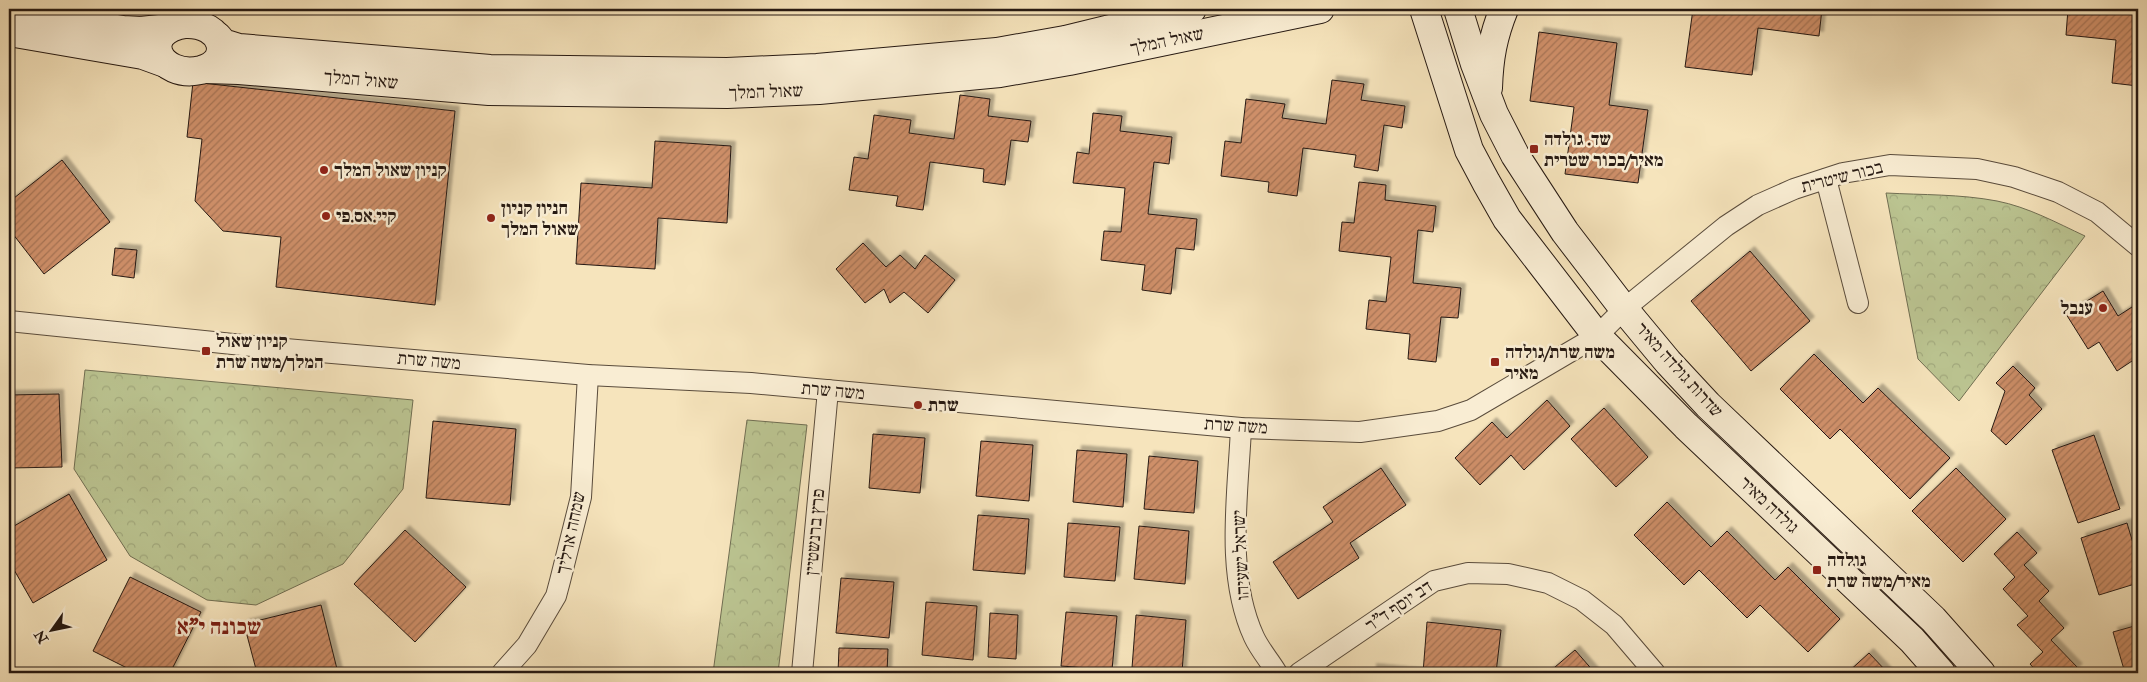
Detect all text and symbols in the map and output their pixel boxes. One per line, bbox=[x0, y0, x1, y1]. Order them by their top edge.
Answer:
street label: שאול המלך bbox=[1128, 22, 1206, 60]
street label: שאול המלך bbox=[323, 65, 399, 95]
street label: שאול המלך bbox=[728, 79, 804, 105]
place label: שד. גולדה מאיר/בכור שטרית bbox=[1544, 128, 1664, 172]
marker: שד. גולדה מאיר/בכור שטרית bbox=[1528, 143, 1540, 155]
street label: בכור שיטרית bbox=[1799, 156, 1886, 198]
place label: קניון שאול המלך bbox=[334, 159, 447, 182]
marker: קניון שאול המלך bbox=[318, 164, 330, 176]
place label: חניון קניון שאול המלך bbox=[501, 197, 579, 241]
place label: קיי.אס.פי bbox=[336, 205, 396, 228]
marker: קיי.אס.פי bbox=[320, 210, 332, 222]
marker: חניון קניון שאול המלך bbox=[485, 212, 497, 224]
place label: ענבל bbox=[2060, 297, 2093, 320]
marker: ענבל bbox=[2097, 302, 2109, 314]
street label: שדרות גולדה מאיר bbox=[1630, 318, 1728, 422]
place label: קניון שאול המלך/משה שרת bbox=[216, 330, 324, 374]
place label: משה שרת/גולדה מאיר bbox=[1505, 341, 1615, 385]
marker: קניון שאול המלך/משה שרת bbox=[200, 345, 212, 357]
street label: משה שרת bbox=[396, 347, 462, 375]
marker: משה שרת/גולדה מאיר bbox=[1489, 356, 1501, 368]
street label: משה שרת bbox=[800, 377, 866, 405]
place label: שרת bbox=[928, 394, 959, 417]
marker: שרת bbox=[912, 399, 924, 411]
street label: משה שרת bbox=[1203, 412, 1269, 440]
street label: גולדה מאיר bbox=[1734, 471, 1804, 539]
street label: פרץ ברנשטיין bbox=[800, 488, 830, 576]
street label: שמחה ארליך bbox=[551, 489, 591, 577]
street label: ישראל ישעיהו bbox=[1227, 509, 1255, 601]
place label: גולדה מאיר/משה שרת bbox=[1827, 549, 1931, 593]
marker: גולדה מאיר/משה שרת bbox=[1811, 564, 1823, 576]
street label: דב יוסף ד"ר bbox=[1361, 575, 1437, 637]
north arrow bbox=[28, 604, 78, 654]
district label: שכונה י"א bbox=[177, 613, 261, 641]
text: N bbox=[31, 627, 53, 648]

